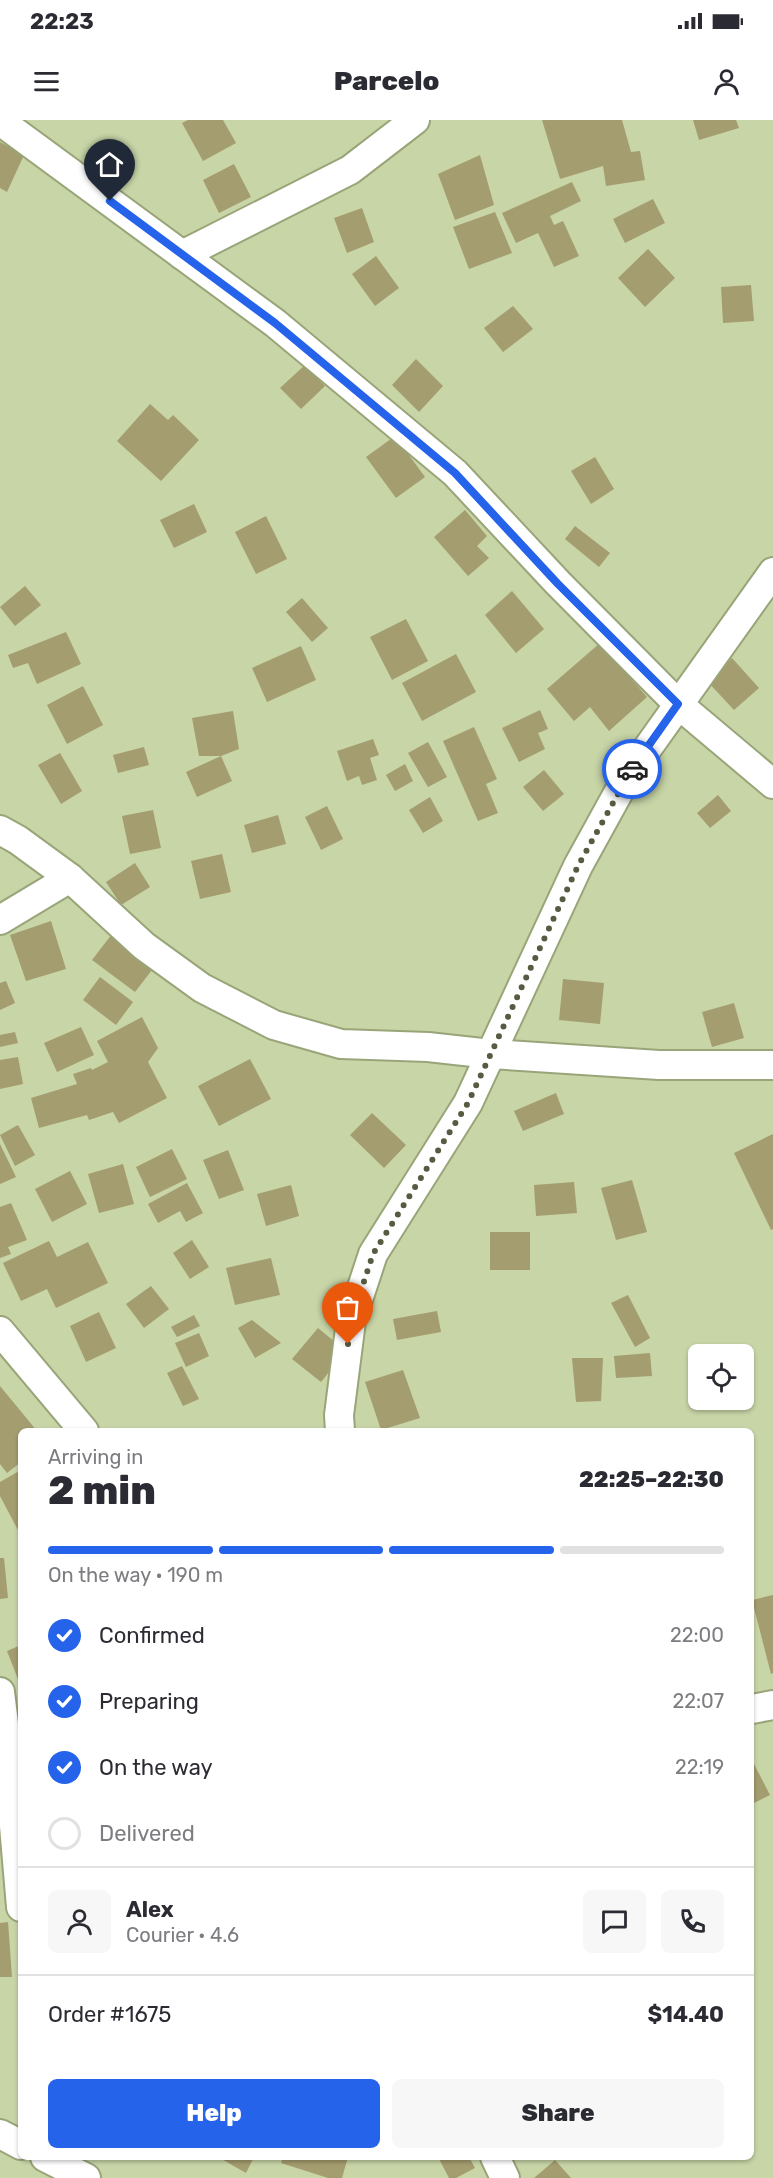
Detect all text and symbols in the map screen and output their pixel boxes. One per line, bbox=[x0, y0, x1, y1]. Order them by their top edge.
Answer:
text: 22:23 bbox=[30, 8, 94, 35]
icon: menu bbox=[30, 65, 63, 98]
text: Parcelo bbox=[334, 65, 439, 97]
icon: person bbox=[710, 65, 743, 98]
pin bbox=[84, 139, 135, 201]
icon: home bbox=[93, 148, 126, 181]
courier bbox=[602, 739, 662, 799]
icon: car bbox=[616, 753, 649, 786]
pin bbox=[322, 1282, 373, 1344]
icon: bag bbox=[331, 1291, 364, 1324]
map controls bbox=[688, 1344, 754, 1410]
button: locate bbox=[688, 1344, 754, 1410]
text: Arriving in bbox=[48, 1445, 143, 1469]
text: 22:25–22:30 bbox=[579, 1466, 724, 1493]
text: 2 min bbox=[48, 1468, 156, 1514]
text: On the way · 190 m bbox=[48, 1563, 223, 1587]
icon: check bbox=[48, 1619, 81, 1652]
text: Confirmed bbox=[99, 1622, 205, 1649]
text: 22:00 bbox=[670, 1623, 724, 1647]
icon: check bbox=[48, 1685, 81, 1718]
text: Preparing bbox=[99, 1688, 199, 1715]
text: 22:07 bbox=[672, 1689, 724, 1713]
icon: check bbox=[48, 1751, 81, 1784]
text: On the way bbox=[99, 1754, 213, 1781]
text: 22:19 bbox=[675, 1755, 724, 1779]
text: Delivered bbox=[99, 1820, 195, 1847]
button: person bbox=[48, 1890, 111, 1953]
button: chat bbox=[583, 1890, 646, 1953]
button: phone bbox=[661, 1890, 724, 1953]
text: Alex bbox=[126, 1896, 174, 1923]
text: Courier · 4.6 bbox=[126, 1923, 239, 1947]
text: Order #1675 bbox=[48, 2001, 171, 2028]
text: $14.40 bbox=[647, 2001, 724, 2028]
button: Help bbox=[48, 2079, 380, 2148]
button: Share bbox=[392, 2079, 724, 2148]

